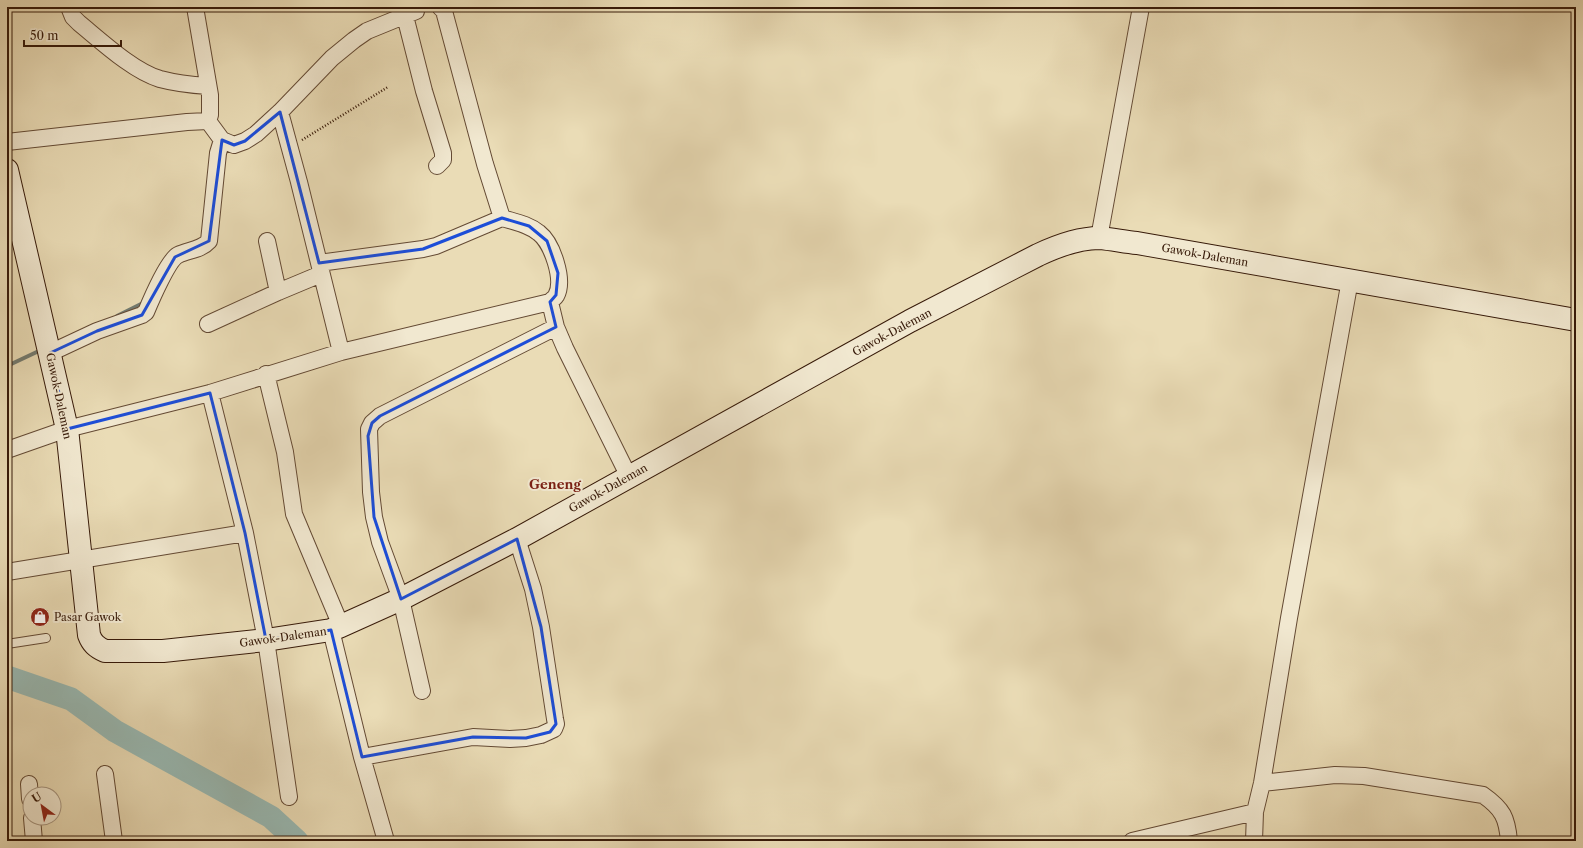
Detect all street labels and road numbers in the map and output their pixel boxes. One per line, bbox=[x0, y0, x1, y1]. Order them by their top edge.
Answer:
street label: Gawok-Daleman bbox=[1161, 240, 1250, 270]
street label: Gawok-Daleman bbox=[850, 305, 934, 359]
street label: Gawok-Daleman bbox=[43, 352, 75, 441]
street label: Gawok-Daleman bbox=[566, 461, 650, 515]
street label: Gawok-Daleman bbox=[239, 624, 328, 650]

